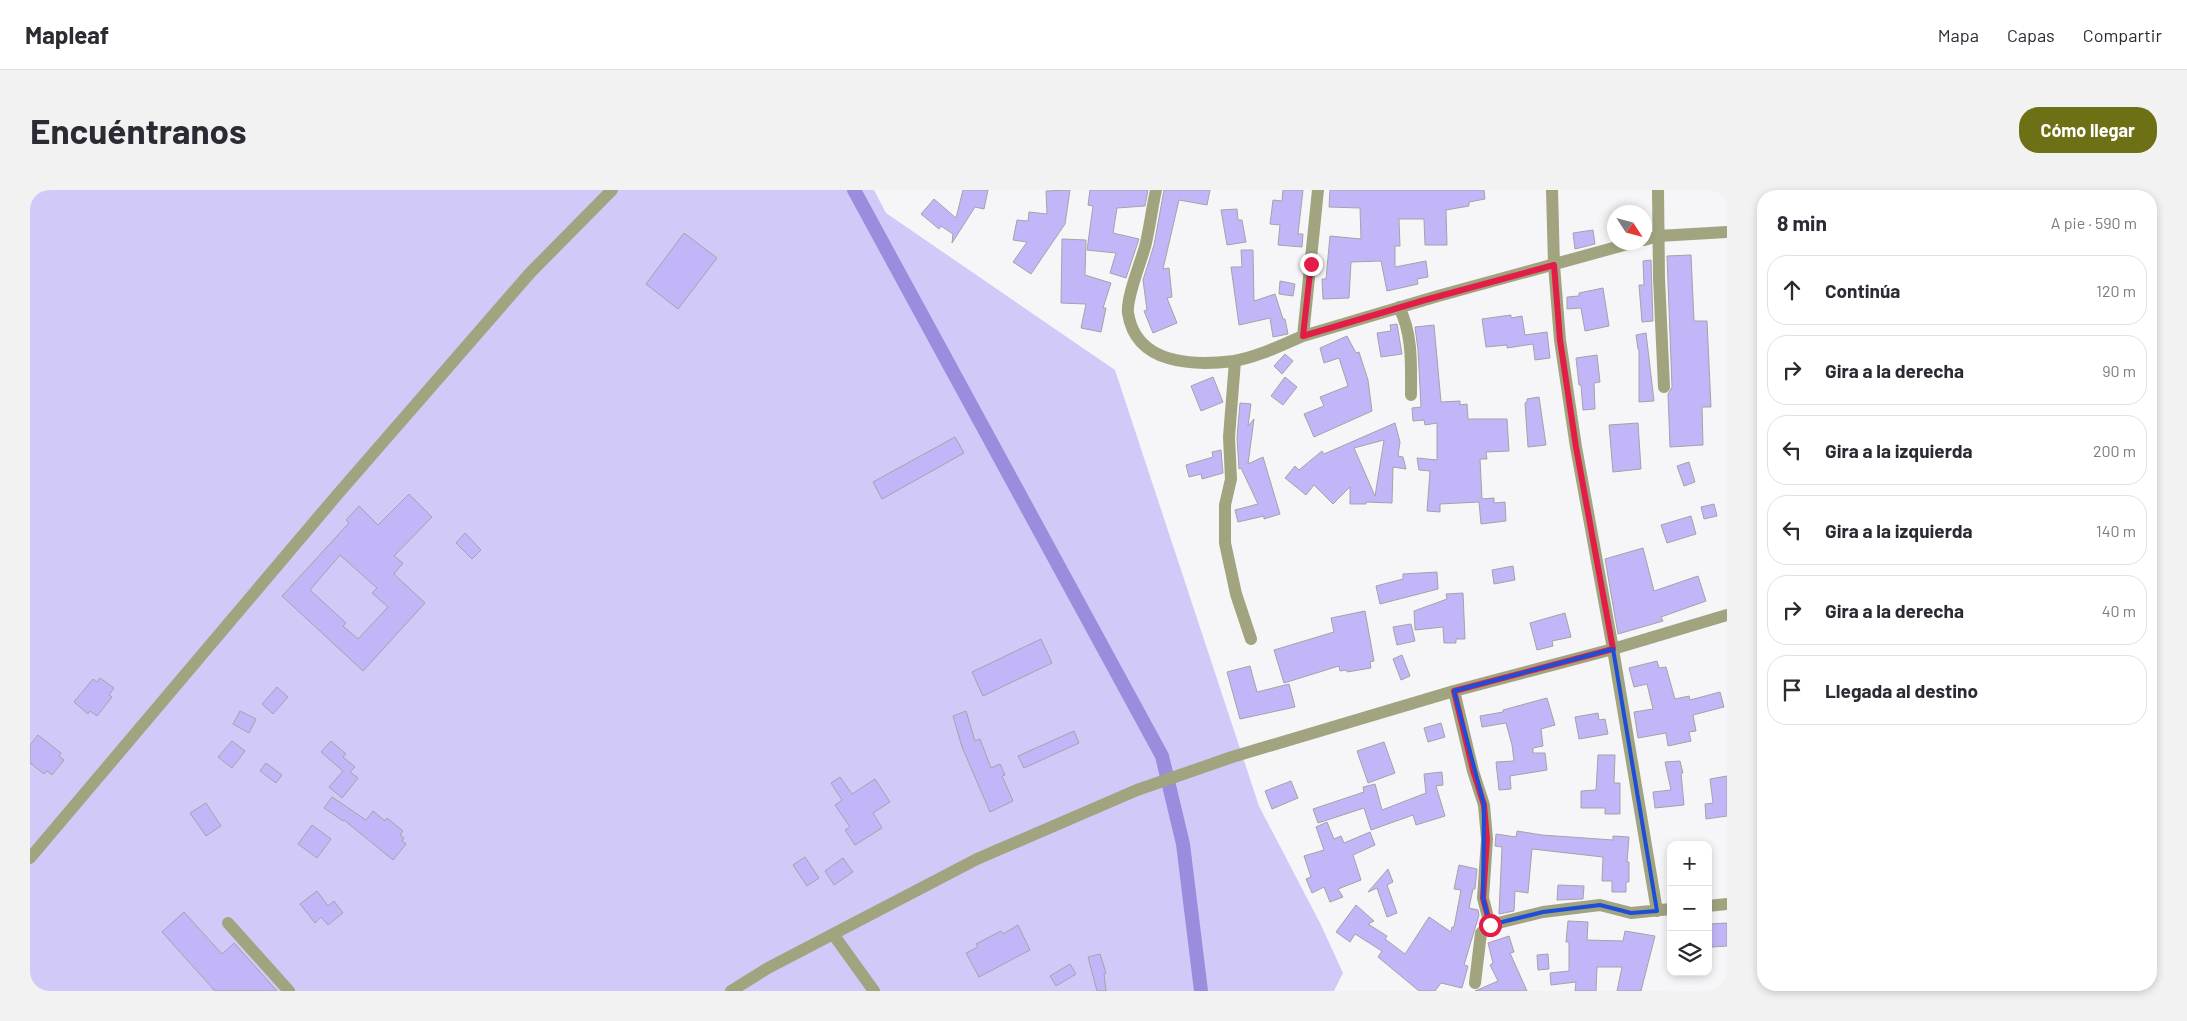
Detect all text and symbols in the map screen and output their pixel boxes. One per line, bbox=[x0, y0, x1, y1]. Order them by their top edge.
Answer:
text: Mapleaf bbox=[25, 20, 109, 49]
text: Mapa bbox=[1938, 24, 1979, 46]
text: Capas bbox=[2007, 24, 2055, 46]
text: Compartir bbox=[2083, 24, 2162, 46]
button: Cómo llegar bbox=[2019, 107, 2157, 153]
text: Encuéntranos bbox=[30, 109, 247, 151]
north arrow bbox=[1607, 205, 1652, 250]
text: 8 min bbox=[1777, 210, 1827, 235]
text: A pie · 590 m bbox=[2051, 213, 2137, 232]
route end bbox=[1300, 253, 1323, 276]
icon: ahead bbox=[1778, 276, 1806, 304]
text: Continúa bbox=[1825, 279, 1900, 302]
text: 120 m bbox=[2096, 281, 2136, 300]
icon: right bbox=[1778, 356, 1806, 384]
text: Gira a la derecha bbox=[1825, 359, 1964, 382]
text: 90 m bbox=[2102, 361, 2136, 380]
icon: left bbox=[1778, 436, 1806, 464]
text: Gira a la izquierda bbox=[1825, 439, 1973, 462]
text: 200 m bbox=[2093, 441, 2136, 460]
icon: left bbox=[1778, 516, 1806, 544]
text: Gira a la izquierda bbox=[1825, 519, 1973, 542]
text: 140 m bbox=[2096, 521, 2136, 540]
icon: right bbox=[1778, 596, 1806, 624]
text: Gira a la derecha bbox=[1825, 599, 1964, 622]
text: 40 m bbox=[2102, 601, 2136, 620]
icon: arrive bbox=[1778, 676, 1806, 704]
text: Llegada al destino bbox=[1825, 679, 1978, 702]
map controls bbox=[1667, 841, 1712, 976]
button: + bbox=[1667, 841, 1712, 886]
button: − bbox=[1667, 886, 1712, 931]
route start bbox=[1479, 914, 1502, 937]
button: layers bbox=[1667, 931, 1712, 976]

